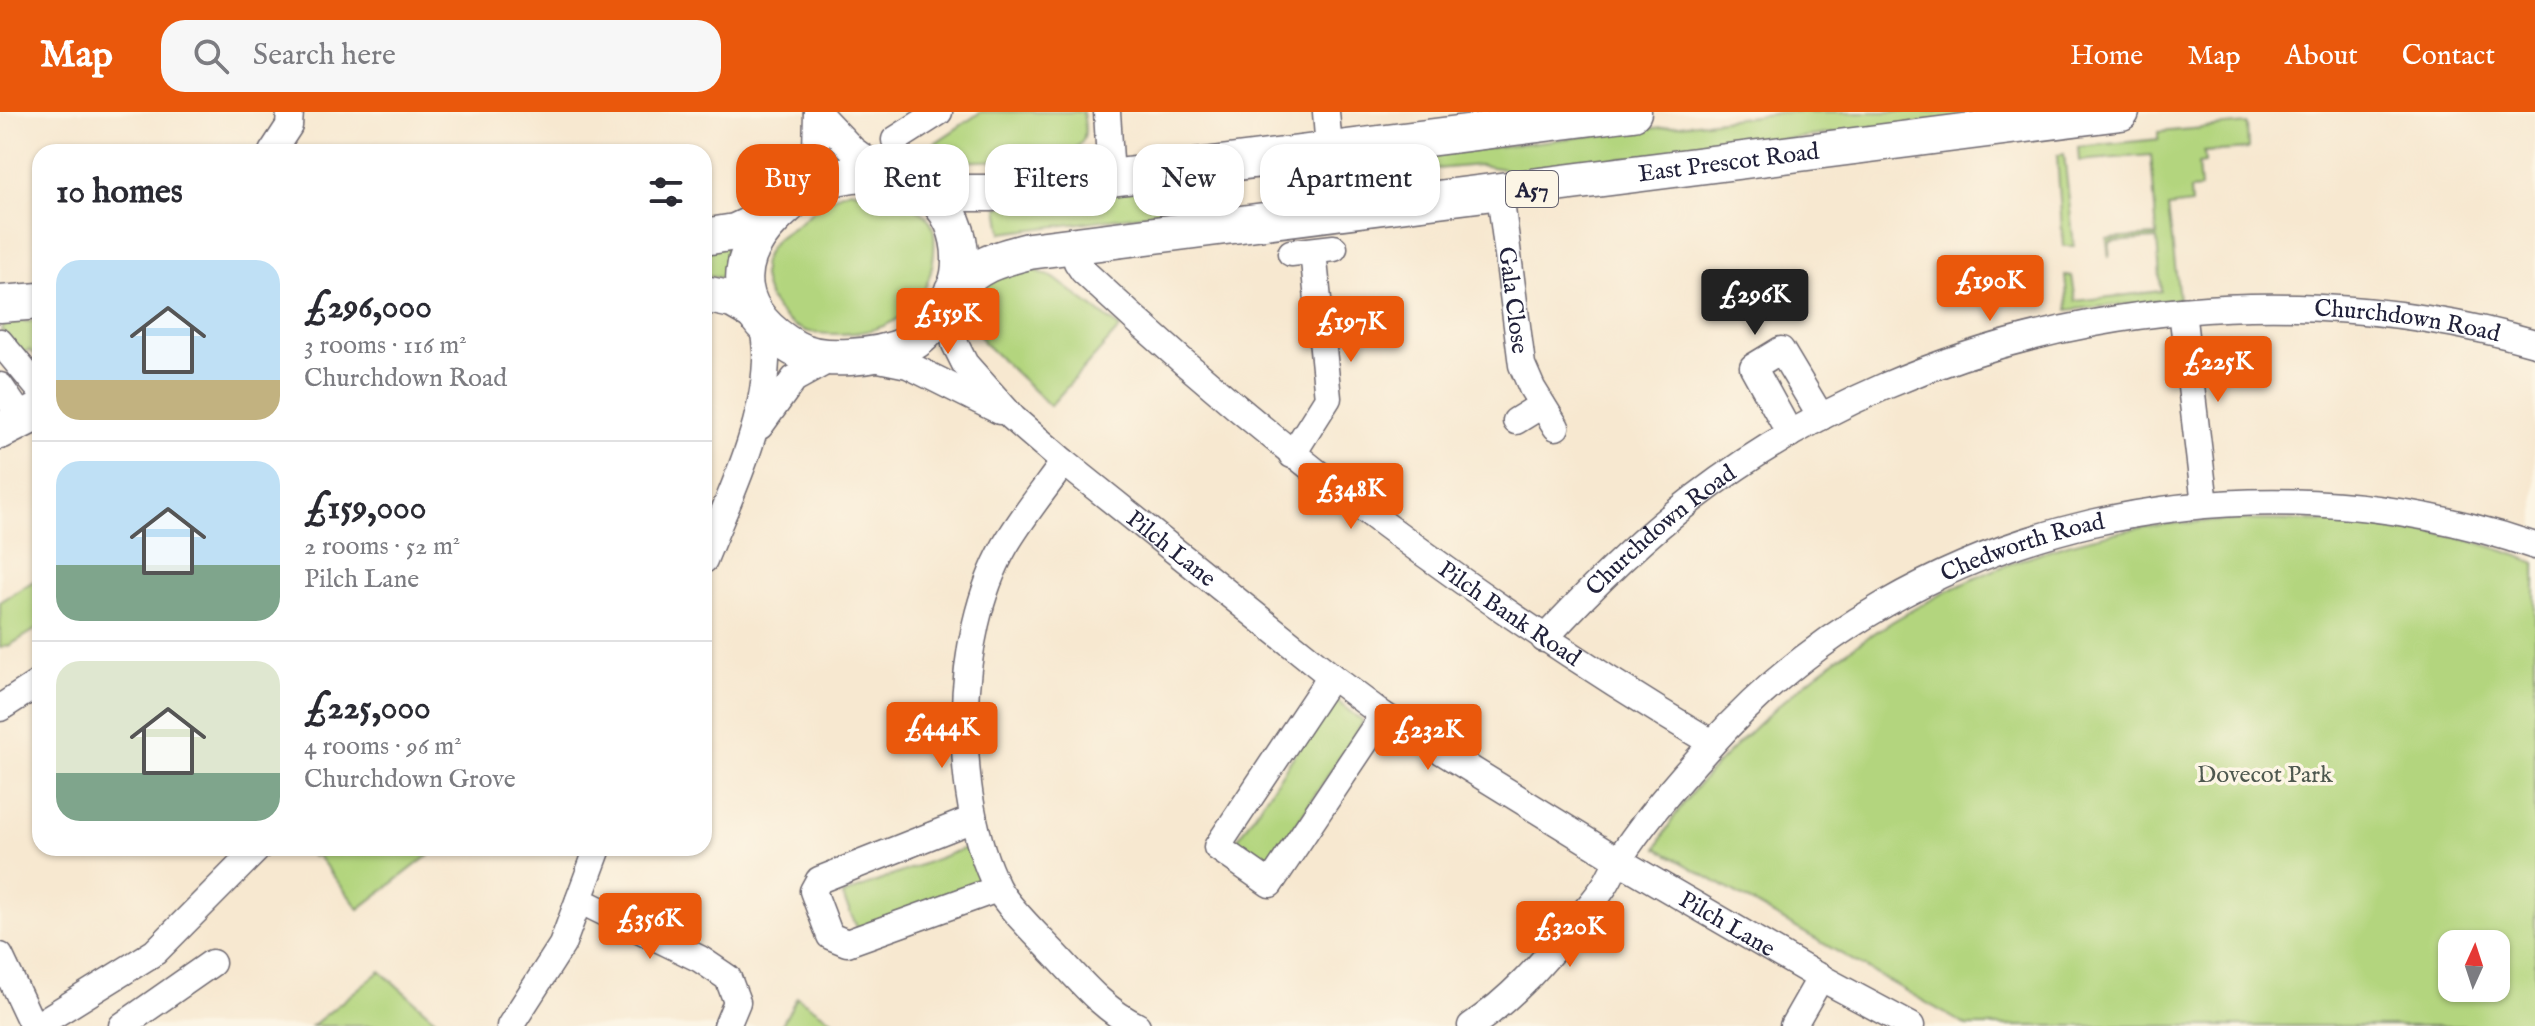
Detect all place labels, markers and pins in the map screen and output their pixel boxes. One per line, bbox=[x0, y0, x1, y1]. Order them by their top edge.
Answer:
pin: £190K bbox=[1934, 255, 2046, 323]
pin: £296K bbox=[1699, 269, 1811, 337]
pin: £159K bbox=[892, 288, 1004, 356]
pin: £197K bbox=[1295, 296, 1407, 364]
pin: £225K bbox=[2162, 336, 2274, 404]
pin: £348K bbox=[1295, 463, 1407, 531]
pin: £444K bbox=[886, 702, 998, 770]
pin: £232K bbox=[1372, 704, 1484, 772]
pin: £356K bbox=[594, 893, 706, 961]
pin: £320K bbox=[1514, 901, 1626, 969]

